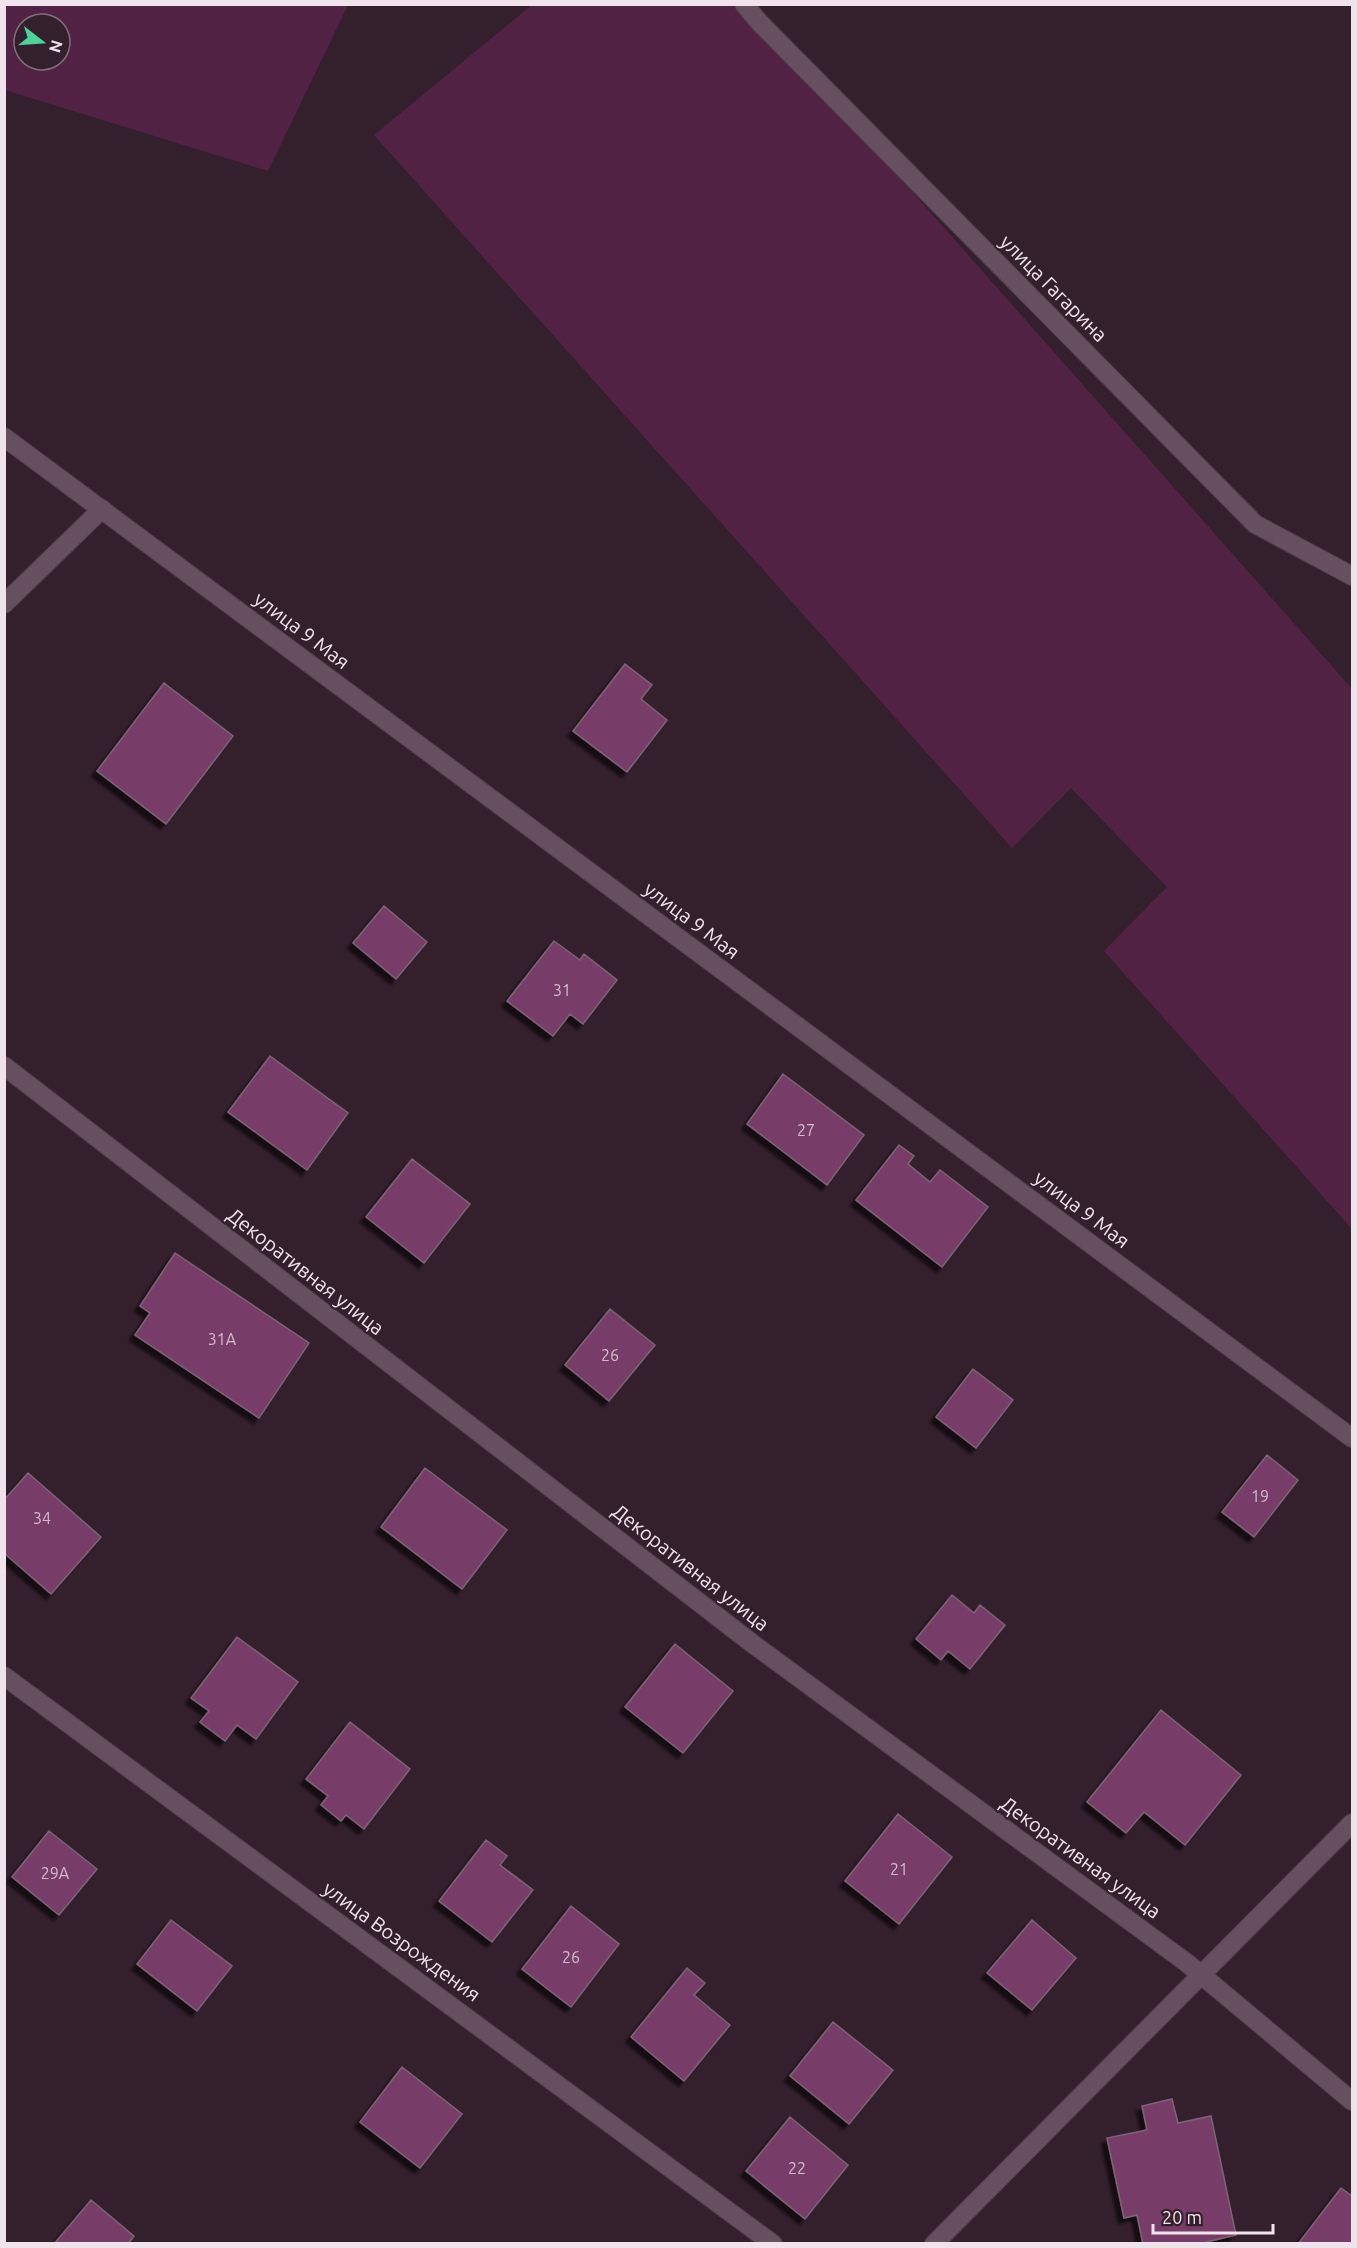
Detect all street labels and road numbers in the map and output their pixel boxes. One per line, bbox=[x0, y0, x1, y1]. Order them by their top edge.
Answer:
street label: улица Гагарина bbox=[996, 230, 1112, 346]
street label: улица 9 Мая bbox=[250, 587, 354, 673]
street label: улица 9 Мая bbox=[640, 877, 744, 963]
street label: улица 9 Мая bbox=[1030, 1166, 1134, 1252]
street label: Декоративная улица bbox=[223, 1203, 389, 1339]
street label: Декоративная улица bbox=[608, 1499, 774, 1635]
street label: Декоративная улица bbox=[996, 1791, 1166, 1923]
street label: улица Возрождения bbox=[319, 1876, 485, 2006]

